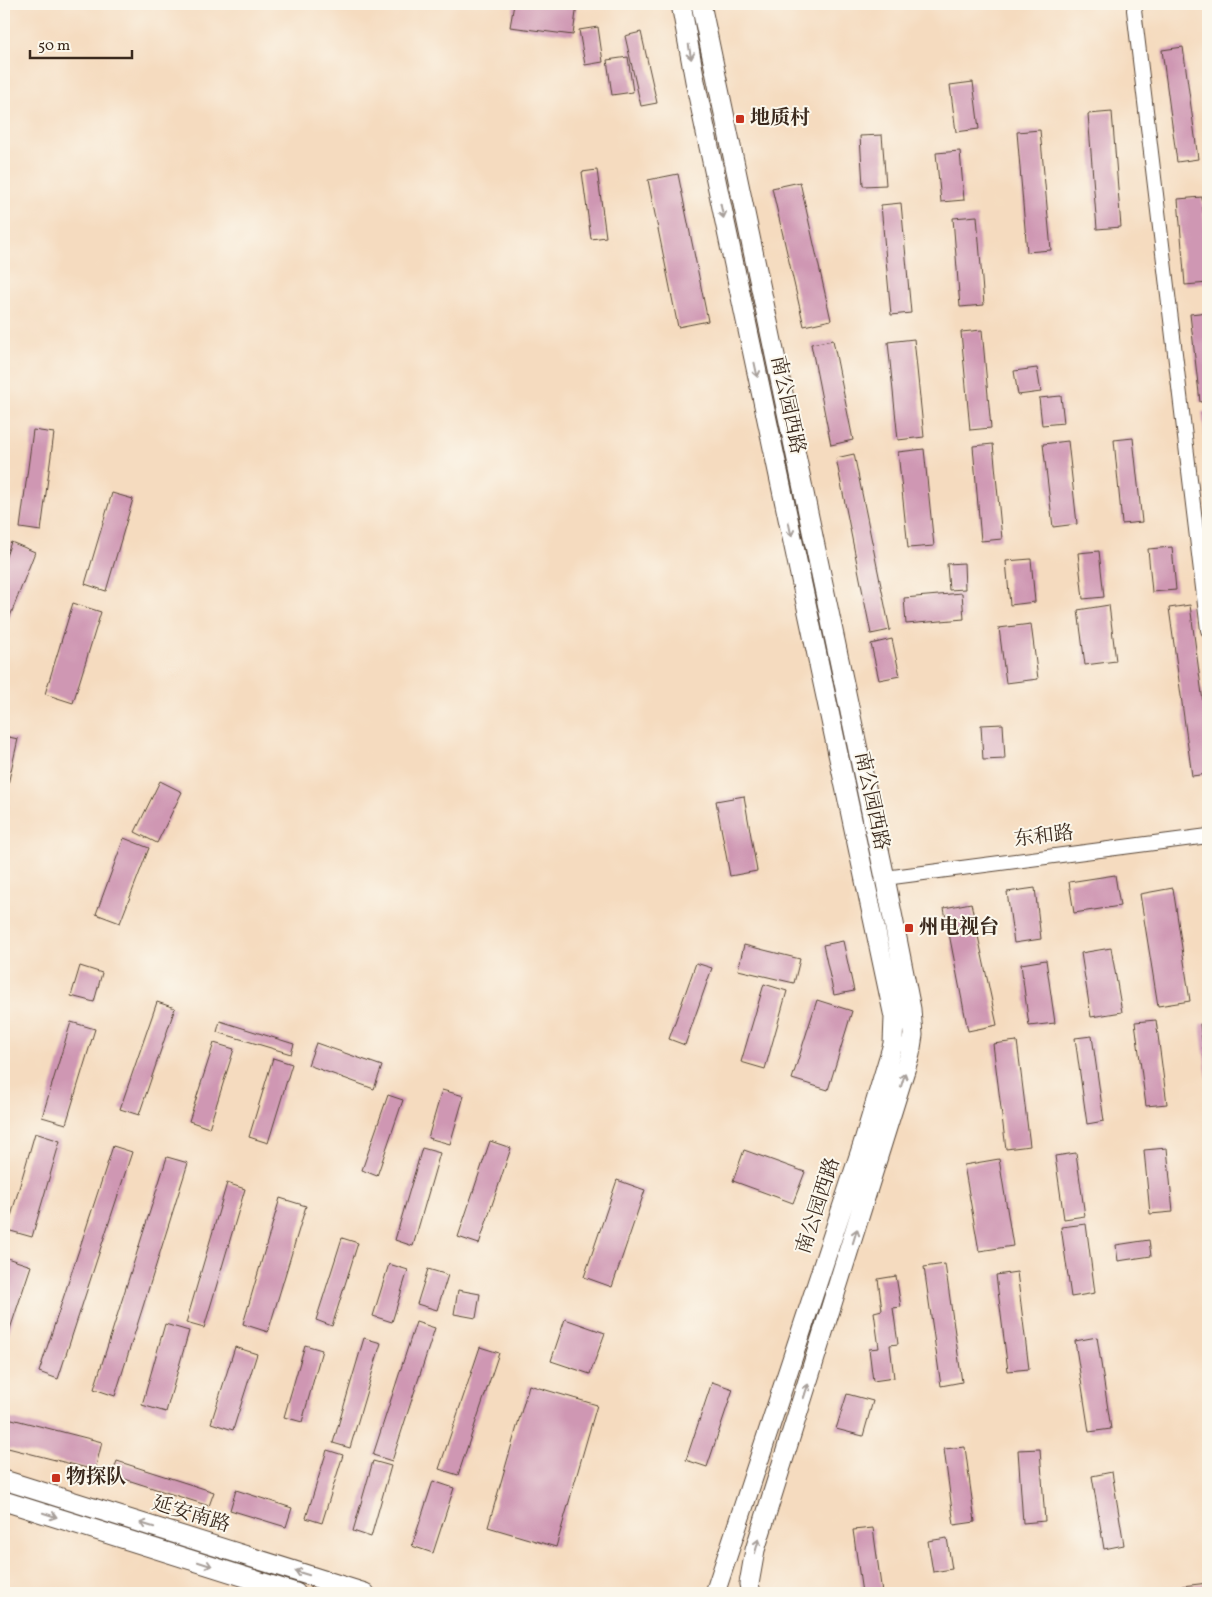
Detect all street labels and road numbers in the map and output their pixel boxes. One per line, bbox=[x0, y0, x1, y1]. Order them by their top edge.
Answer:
street label: 南公园西路 bbox=[763, 353, 811, 457]
street label: 南公园西路 bbox=[847, 749, 895, 853]
street label: 东和路 bbox=[1013, 819, 1075, 855]
street label: 南公园西路 bbox=[790, 1154, 848, 1258]
street label: 延安南路 bbox=[149, 1490, 233, 1540]

